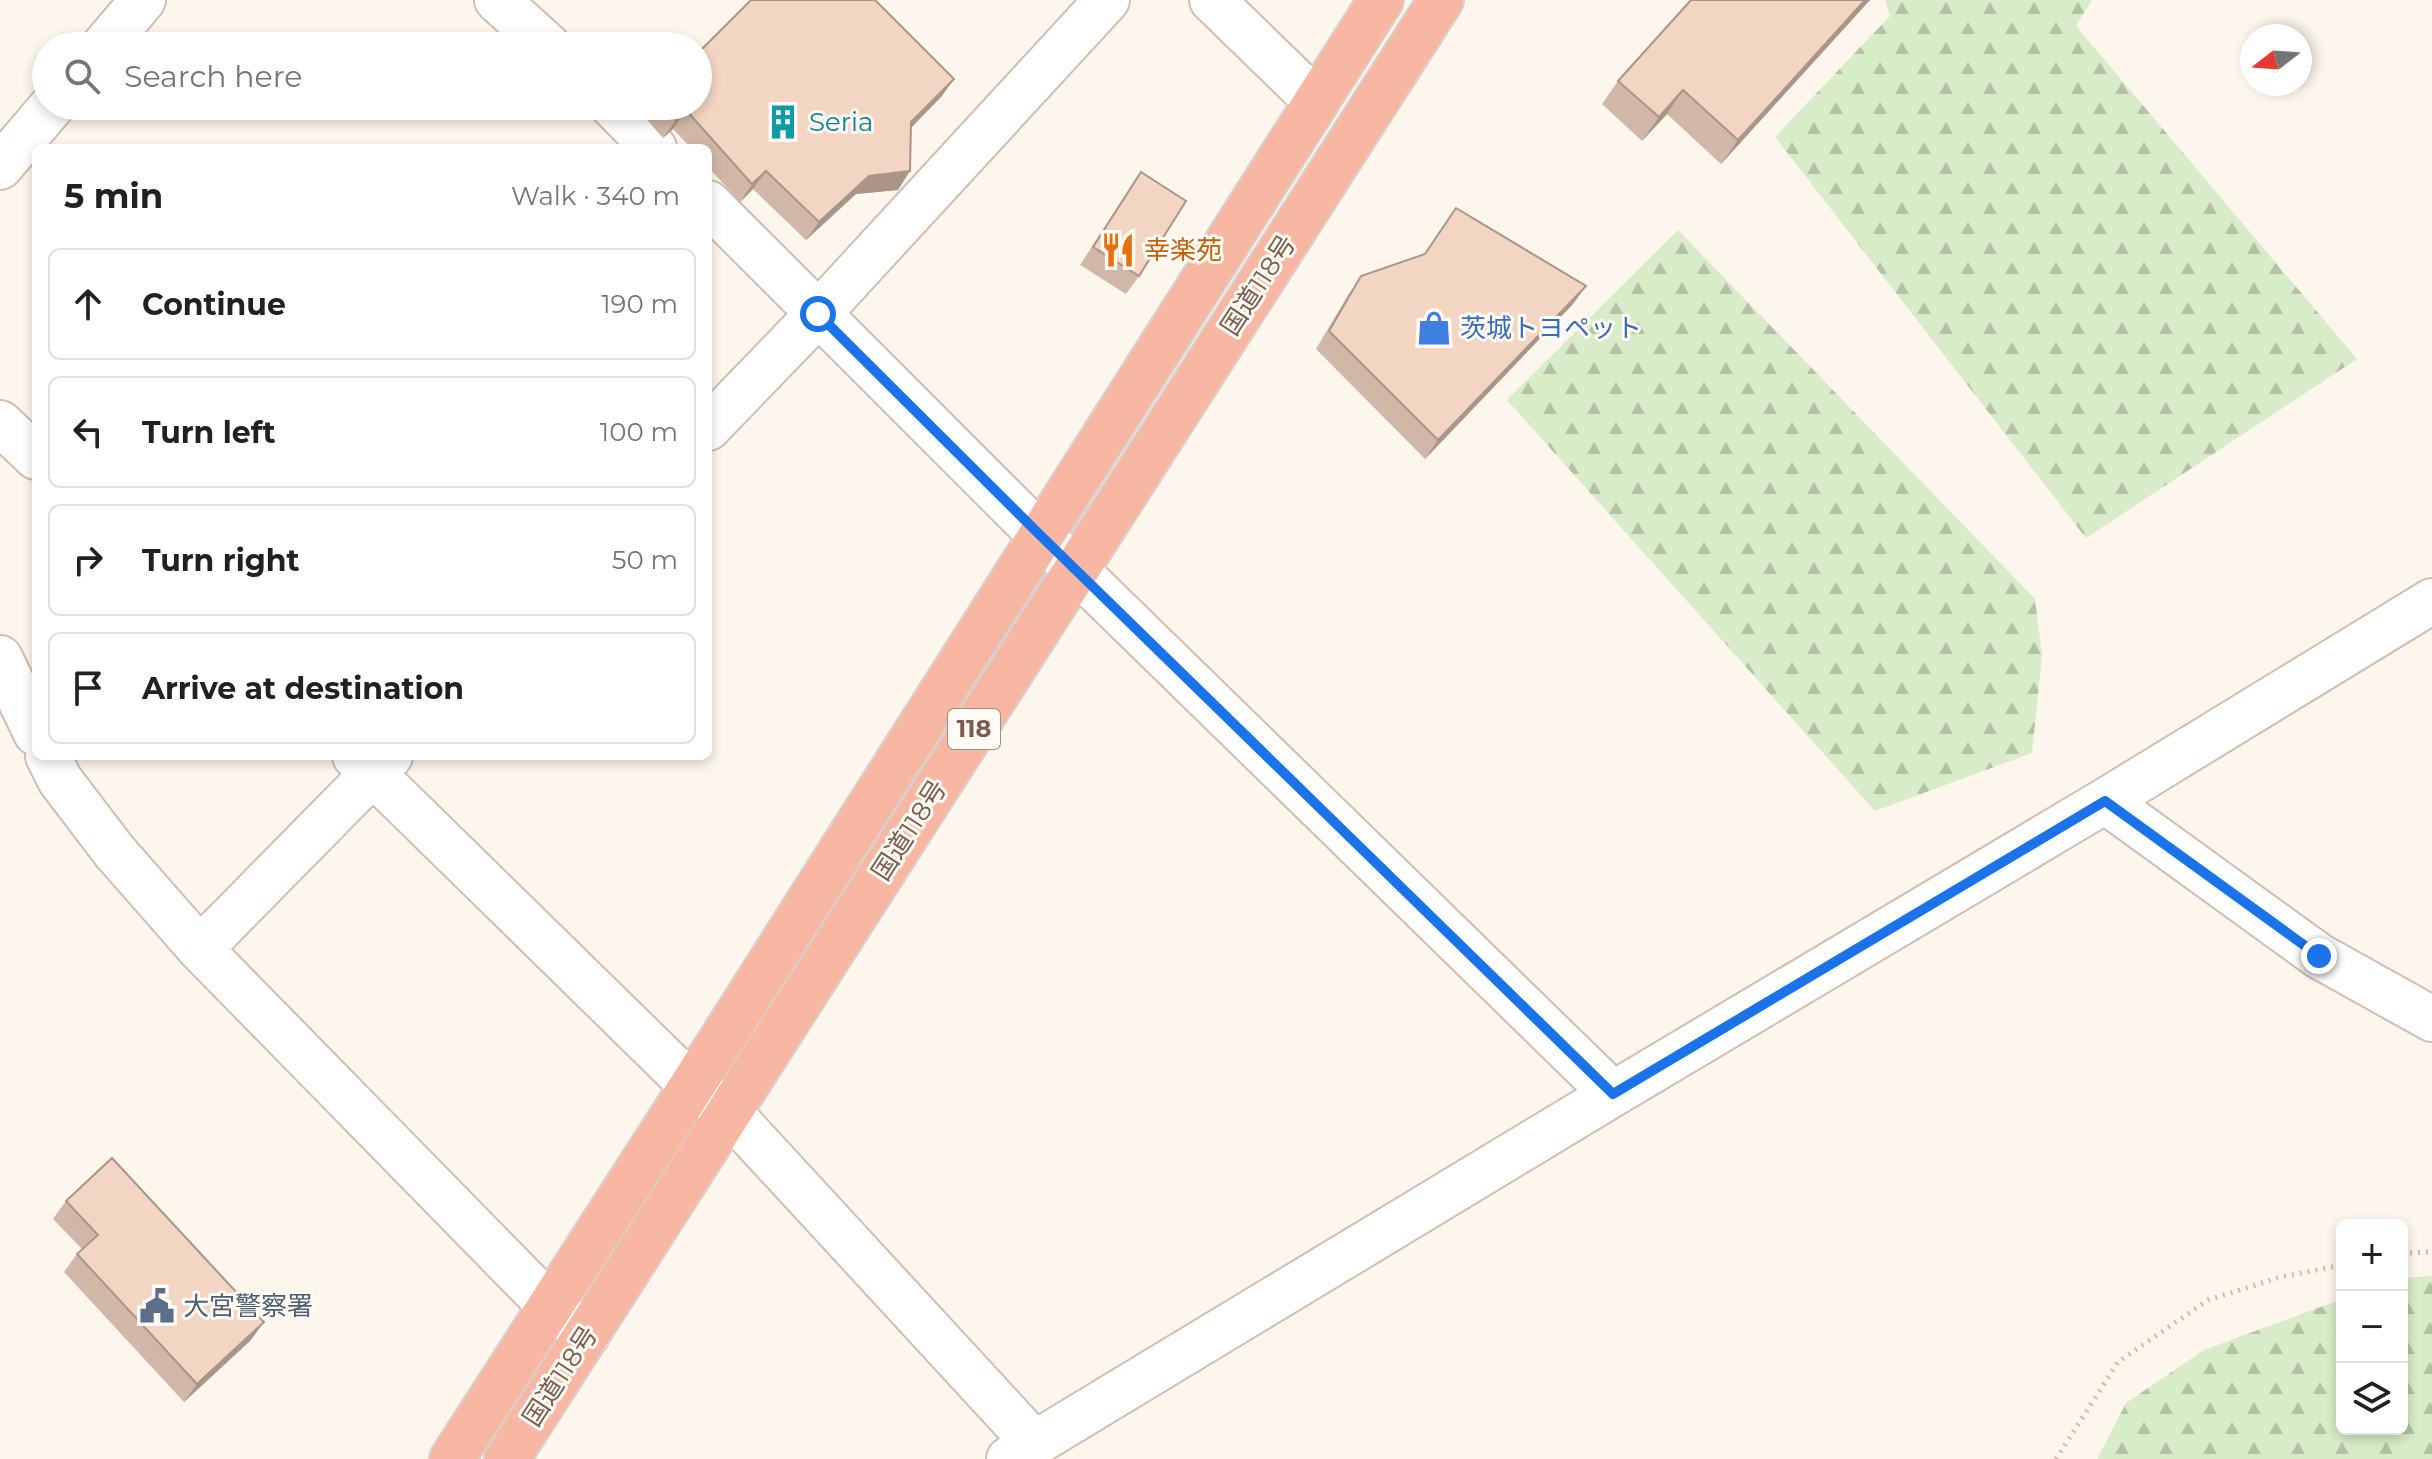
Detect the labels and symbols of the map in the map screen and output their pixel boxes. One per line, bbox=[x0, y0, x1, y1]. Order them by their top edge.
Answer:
north arrow bbox=[2240, 24, 2312, 96]
building icon: Seria bbox=[764, 103, 802, 141]
place label: Seria bbox=[809, 106, 873, 138]
street label: 国道118号 bbox=[1214, 229, 1302, 341]
restaurant icon: 幸楽苑 bbox=[1099, 231, 1137, 269]
place label: 幸楽苑 bbox=[1144, 234, 1222, 266]
route start bbox=[800, 296, 836, 332]
shop icon: 茨城トヨペット bbox=[1415, 309, 1453, 347]
place label: 茨城トヨペット bbox=[1460, 312, 1642, 344]
road number: 118 bbox=[948, 709, 1000, 749]
street label: 国道118号 bbox=[865, 774, 953, 886]
route end bbox=[2301, 938, 2337, 974]
public building icon: 大宮警察署 bbox=[138, 1287, 176, 1325]
place label: 大宮警察署 bbox=[183, 1290, 313, 1322]
street label: 国道118号 bbox=[516, 1320, 604, 1432]

